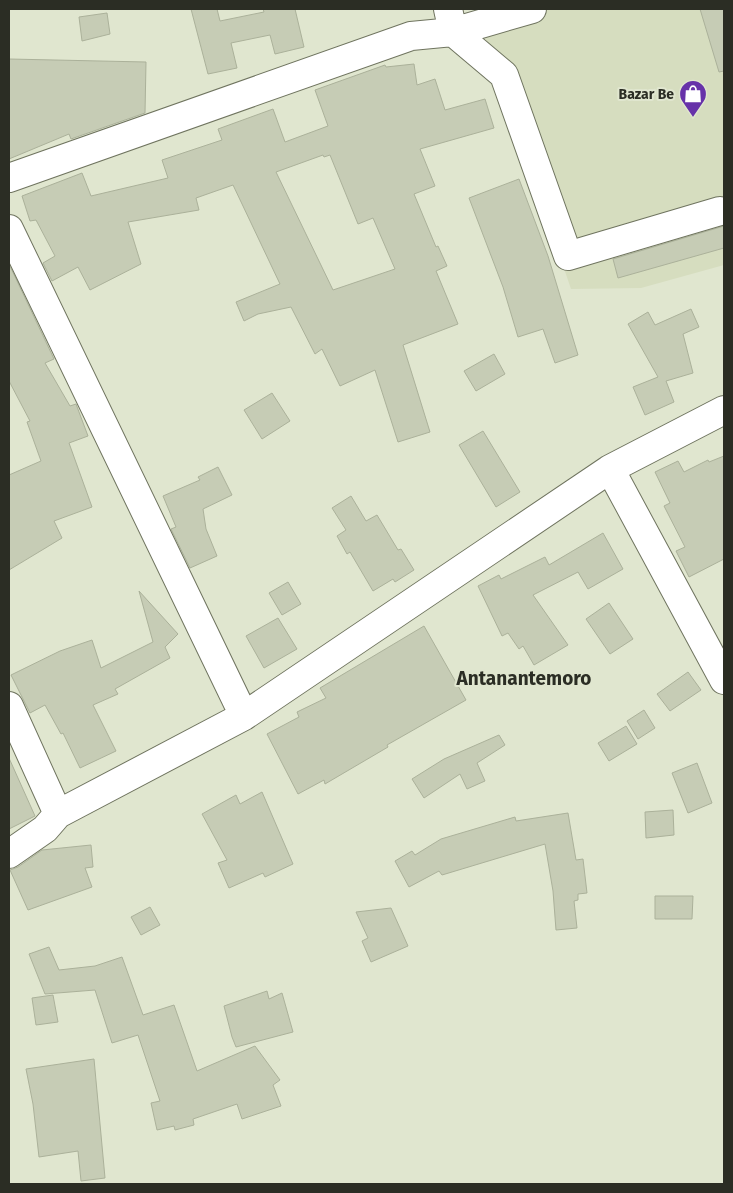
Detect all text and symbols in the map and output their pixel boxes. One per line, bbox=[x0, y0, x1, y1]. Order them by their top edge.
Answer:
shop icon: Bazar Be bbox=[678, 79, 708, 118]
place label: Bazar Be bbox=[619, 86, 674, 103]
district label: Antanantemoro bbox=[456, 667, 591, 690]

